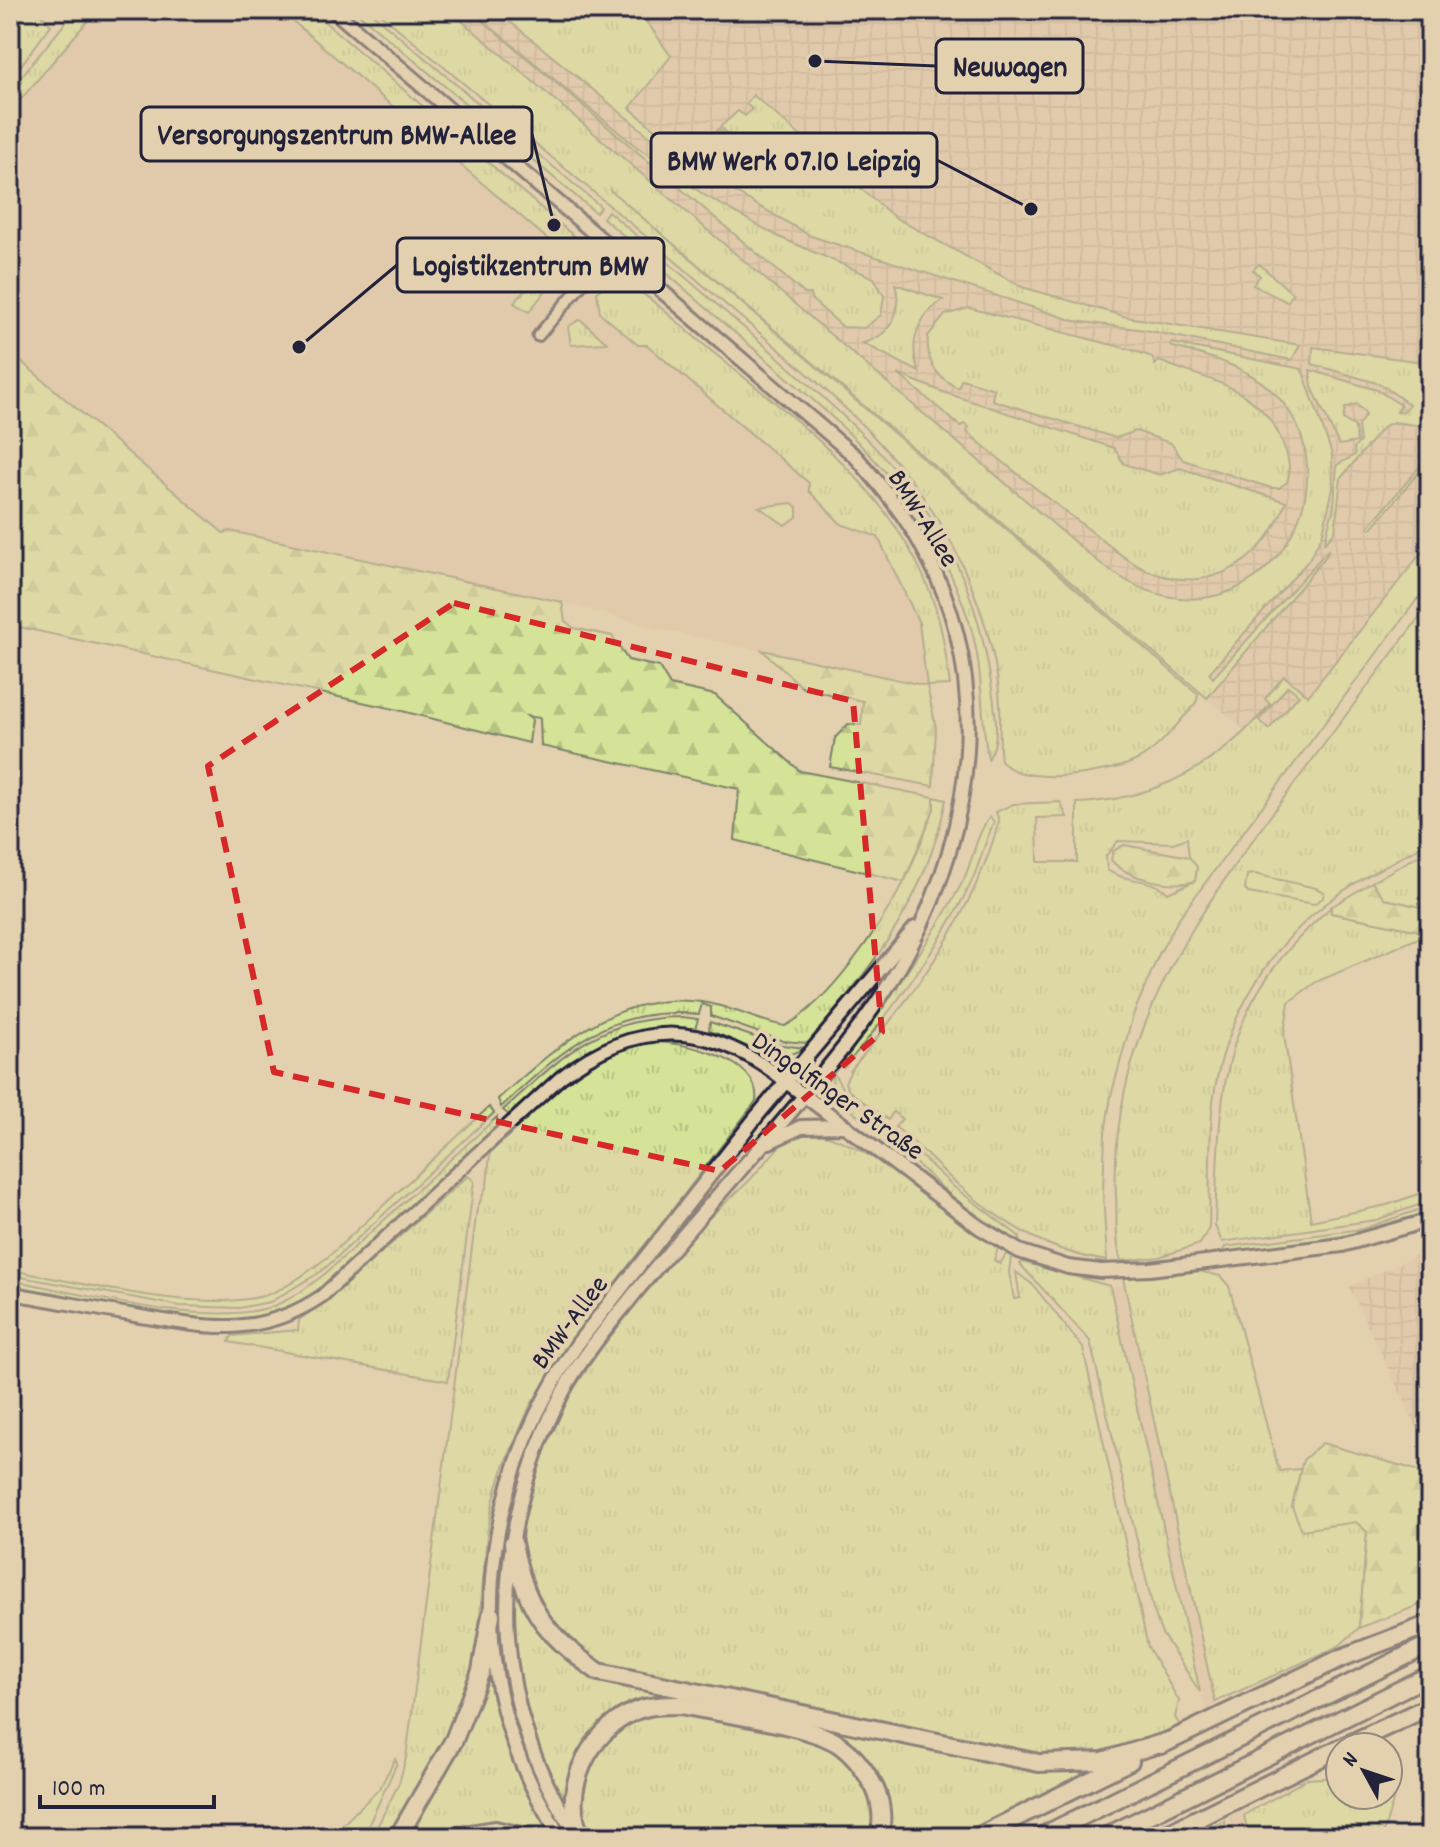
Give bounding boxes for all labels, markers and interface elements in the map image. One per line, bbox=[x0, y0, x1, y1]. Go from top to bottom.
callout: Neuwagen bbox=[936, 39, 1083, 93]
text: Neuwagen bbox=[953, 49, 1067, 92]
callout: Versorgungszentrum BMW-Allee bbox=[141, 107, 532, 161]
text: Versorgungszentrum BMW-Allee bbox=[158, 117, 516, 160]
callout: BMW Werk 07.10 Leipzig bbox=[651, 133, 937, 187]
text: BMW Werk 07.10 Leipzig bbox=[667, 143, 921, 186]
callout: Logistikzentrum BMW bbox=[397, 238, 664, 292]
text: Logistikzentrum BMW bbox=[412, 248, 649, 291]
street label: BMW-Allee bbox=[875, 463, 966, 576]
street label: Dingolfinger Straße bbox=[742, 1023, 931, 1173]
street label: BMW-Allee bbox=[523, 1269, 621, 1379]
north arrow bbox=[1324, 1731, 1404, 1811]
text: N bbox=[1336, 1746, 1367, 1775]
scale bar bbox=[40, 1759, 214, 1809]
text: 100 m bbox=[52, 1773, 105, 1807]

